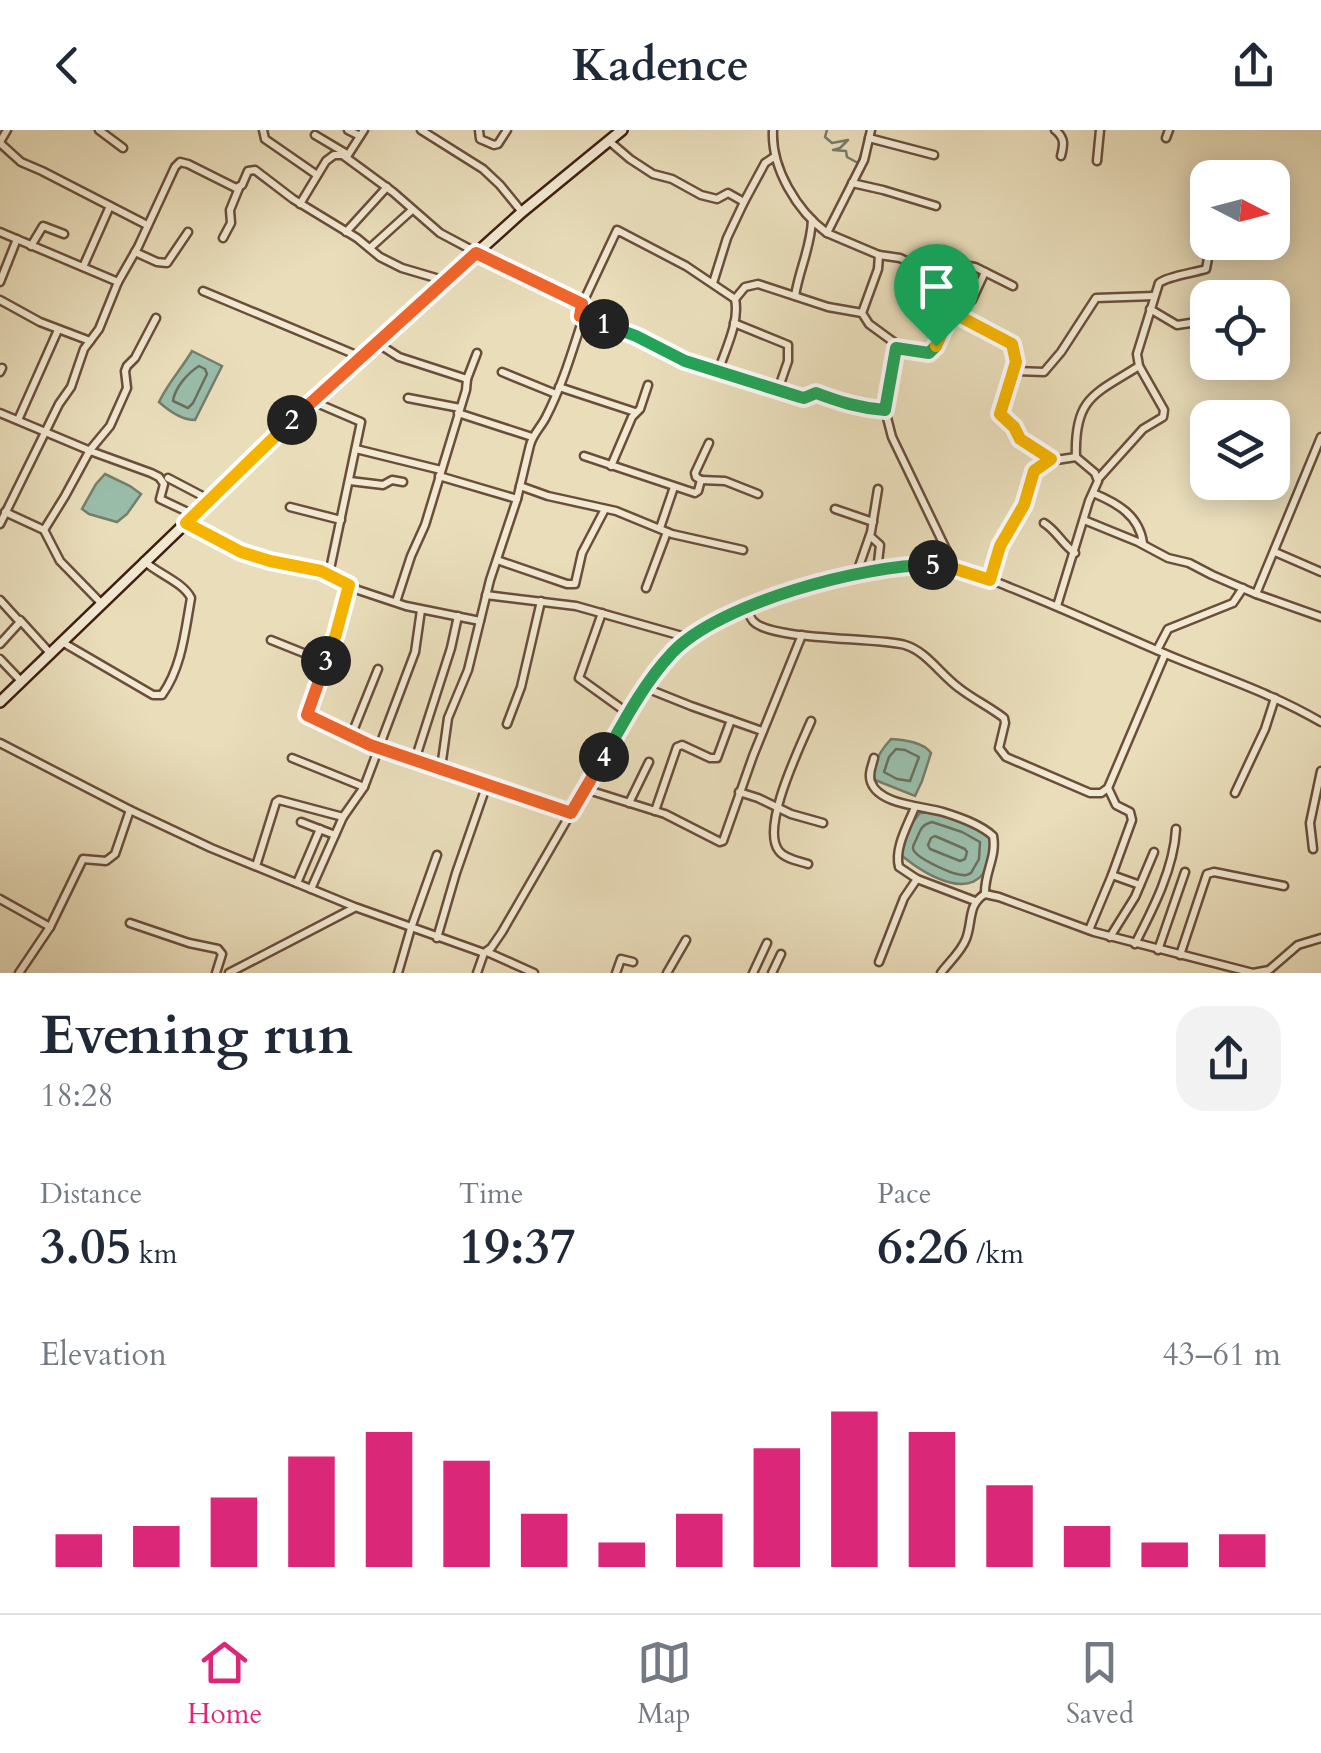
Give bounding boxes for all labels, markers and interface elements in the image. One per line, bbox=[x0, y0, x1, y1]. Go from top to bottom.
text: Kadence bbox=[572, 35, 749, 96]
icon: back bbox=[40, 38, 95, 93]
icon: share bbox=[1226, 38, 1281, 93]
north arrow bbox=[1190, 160, 1290, 260]
map controls bbox=[1190, 160, 1290, 500]
pin bbox=[894, 244, 979, 347]
icon: arrive bbox=[909, 259, 964, 314]
button: locate bbox=[1190, 280, 1290, 380]
pin: 1 bbox=[579, 299, 629, 349]
text: 1 bbox=[597, 305, 611, 343]
pin: 2 bbox=[267, 395, 317, 445]
button: layers bbox=[1190, 400, 1290, 500]
text: 2 bbox=[285, 401, 299, 439]
pin: 5 bbox=[908, 540, 958, 590]
text: 5 bbox=[926, 546, 940, 584]
pin: 3 bbox=[301, 636, 351, 686]
text: 3 bbox=[319, 642, 333, 680]
pin: 4 bbox=[579, 732, 629, 782]
text: 4 bbox=[597, 738, 611, 776]
text: Evening run bbox=[40, 999, 353, 1073]
button: share bbox=[1176, 1006, 1281, 1111]
text: 18:28 bbox=[40, 1074, 114, 1118]
text: Distance bbox=[40, 1175, 142, 1213]
text: Time bbox=[459, 1175, 523, 1213]
text: Pace bbox=[877, 1175, 931, 1213]
text: 3.05 bbox=[40, 1213, 131, 1281]
text: 19:37 bbox=[459, 1213, 576, 1281]
text: 6:26 bbox=[877, 1213, 969, 1281]
text: km bbox=[131, 1235, 178, 1273]
text: /km bbox=[969, 1235, 1024, 1273]
text: Elevation bbox=[40, 1333, 167, 1377]
text: 43–61 m bbox=[1162, 1333, 1281, 1377]
tab: Home bbox=[187, 1635, 262, 1733]
tab: Map bbox=[637, 1635, 692, 1733]
tab: Saved bbox=[1066, 1635, 1134, 1733]

